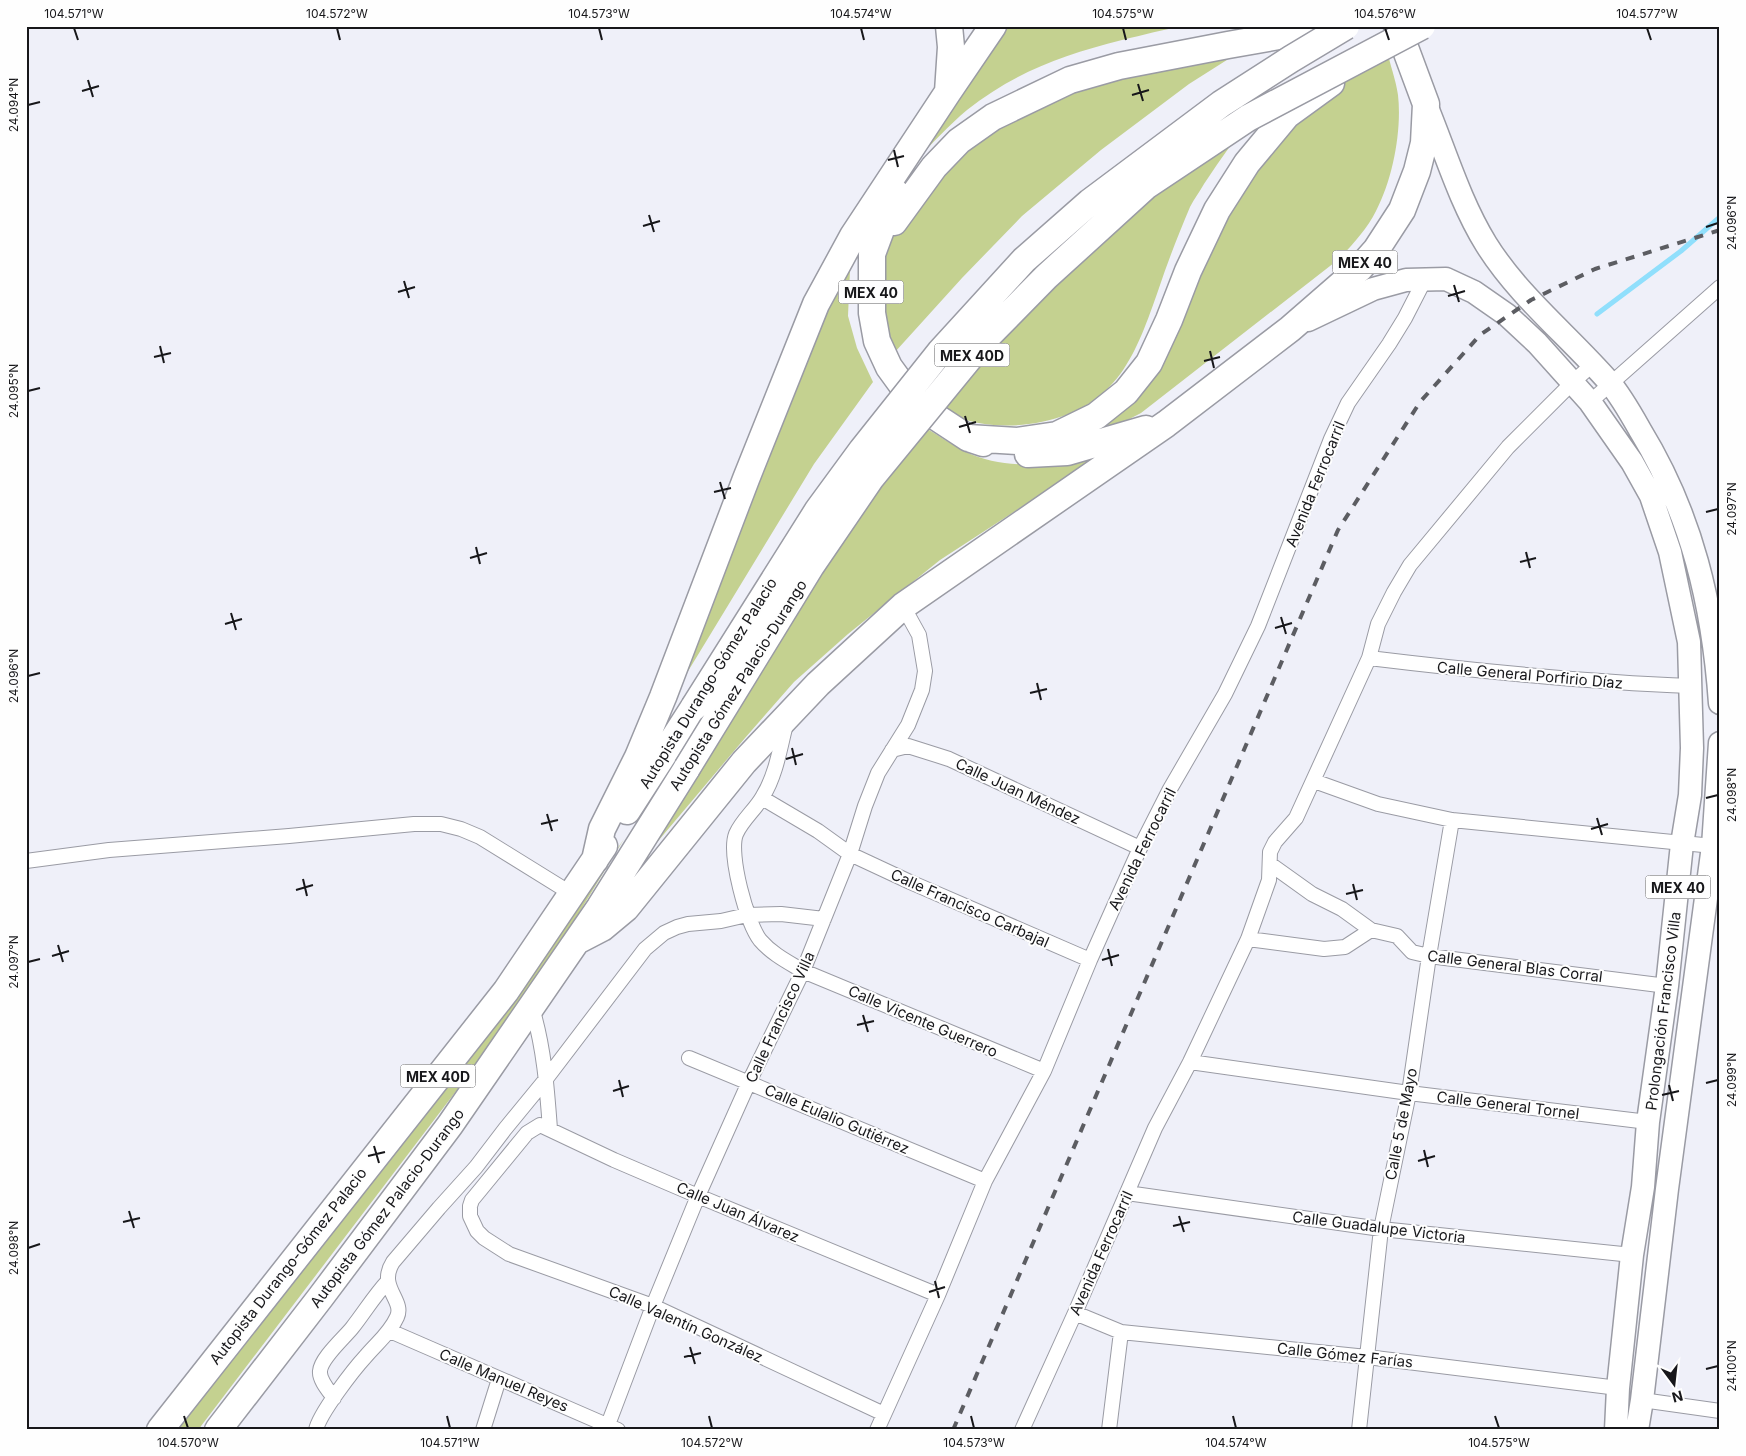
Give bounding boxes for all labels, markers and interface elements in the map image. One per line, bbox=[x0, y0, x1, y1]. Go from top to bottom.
text: 104.571°W bbox=[44, 6, 104, 21]
text: 104.572°W bbox=[306, 6, 368, 21]
text: 104.573°W bbox=[568, 6, 630, 21]
text: 104.574°W bbox=[830, 6, 892, 21]
text: 104.575°W bbox=[1092, 6, 1154, 21]
text: 104.576°W bbox=[1354, 6, 1416, 21]
text: 104.577°W bbox=[1616, 6, 1678, 21]
text: 24.094°N bbox=[6, 78, 21, 132]
text: 24.096°N bbox=[1724, 196, 1739, 250]
road number: MEX 40 bbox=[1332, 250, 1398, 274]
road number: MEX 40 bbox=[838, 280, 904, 304]
road number: MEX 40D bbox=[934, 344, 1010, 366]
text: 24.095°N bbox=[6, 364, 21, 418]
street label: Avenida Ferrocarril bbox=[1281, 418, 1349, 550]
text: 24.097°N bbox=[1724, 482, 1739, 536]
street label: Autopista Durango-Gómez Palacio bbox=[635, 574, 781, 792]
street label: Autopista Gómez Palacio-Durango bbox=[665, 576, 811, 794]
text: 24.096°N bbox=[6, 649, 21, 703]
street label: Calle General Porfirio Díaz bbox=[1436, 657, 1624, 693]
street label: Calle Juan Méndez bbox=[952, 754, 1084, 828]
text: 24.098°N bbox=[1724, 768, 1739, 822]
street label: Avenida Ferrocarril bbox=[1104, 785, 1180, 913]
street label: Calle Francisco Carbajal bbox=[888, 864, 1052, 952]
road number: MEX 40 bbox=[1646, 876, 1710, 899]
street label: Prolongación Francisco Villa bbox=[1641, 910, 1685, 1112]
text: 24.097°N bbox=[6, 935, 21, 989]
street label: Calle General Blas Corral bbox=[1426, 946, 1604, 986]
street label: Calle Francisco Villa bbox=[741, 948, 819, 1086]
street label: Calle Vicente Guerrero bbox=[845, 981, 1001, 1061]
text: 24.099°N bbox=[1724, 1053, 1739, 1107]
road number: MEX 40D bbox=[400, 1064, 476, 1088]
street label: Calle 5 de Mayo bbox=[1381, 1066, 1421, 1182]
street label: Calle Eulalio Gutiérrez bbox=[762, 1080, 912, 1158]
street label: Calle General Tornel bbox=[1436, 1087, 1580, 1123]
street label: Autopista Gómez Palacio-Durango bbox=[306, 1105, 468, 1311]
street label: Autopista Durango-Gómez Palacio bbox=[205, 1164, 371, 1368]
street label: Calle Juan Álvarez bbox=[674, 1178, 802, 1246]
street label: Avenida Ferrocarril bbox=[1065, 1188, 1137, 1318]
street label: Calle Guadalupe Victoria bbox=[1291, 1207, 1467, 1247]
text: 24.098°N bbox=[6, 1221, 21, 1275]
street label: Calle Valentín González bbox=[606, 1281, 766, 1367]
street label: Calle Gómez Farías bbox=[1276, 1338, 1414, 1372]
text: 24.100°N bbox=[1724, 1340, 1739, 1392]
street label: Calle Manuel Reyes bbox=[436, 1344, 572, 1416]
north arrow bbox=[1648, 1358, 1698, 1408]
text: N bbox=[1670, 1387, 1685, 1407]
text: 104.570°W bbox=[157, 1435, 219, 1450]
text: 104.571°W bbox=[420, 1435, 480, 1450]
text: 104.572°W bbox=[681, 1435, 743, 1450]
text: 104.573°W bbox=[943, 1435, 1005, 1450]
text: 104.574°W bbox=[1205, 1435, 1267, 1450]
text: 104.575°W bbox=[1468, 1435, 1530, 1450]

